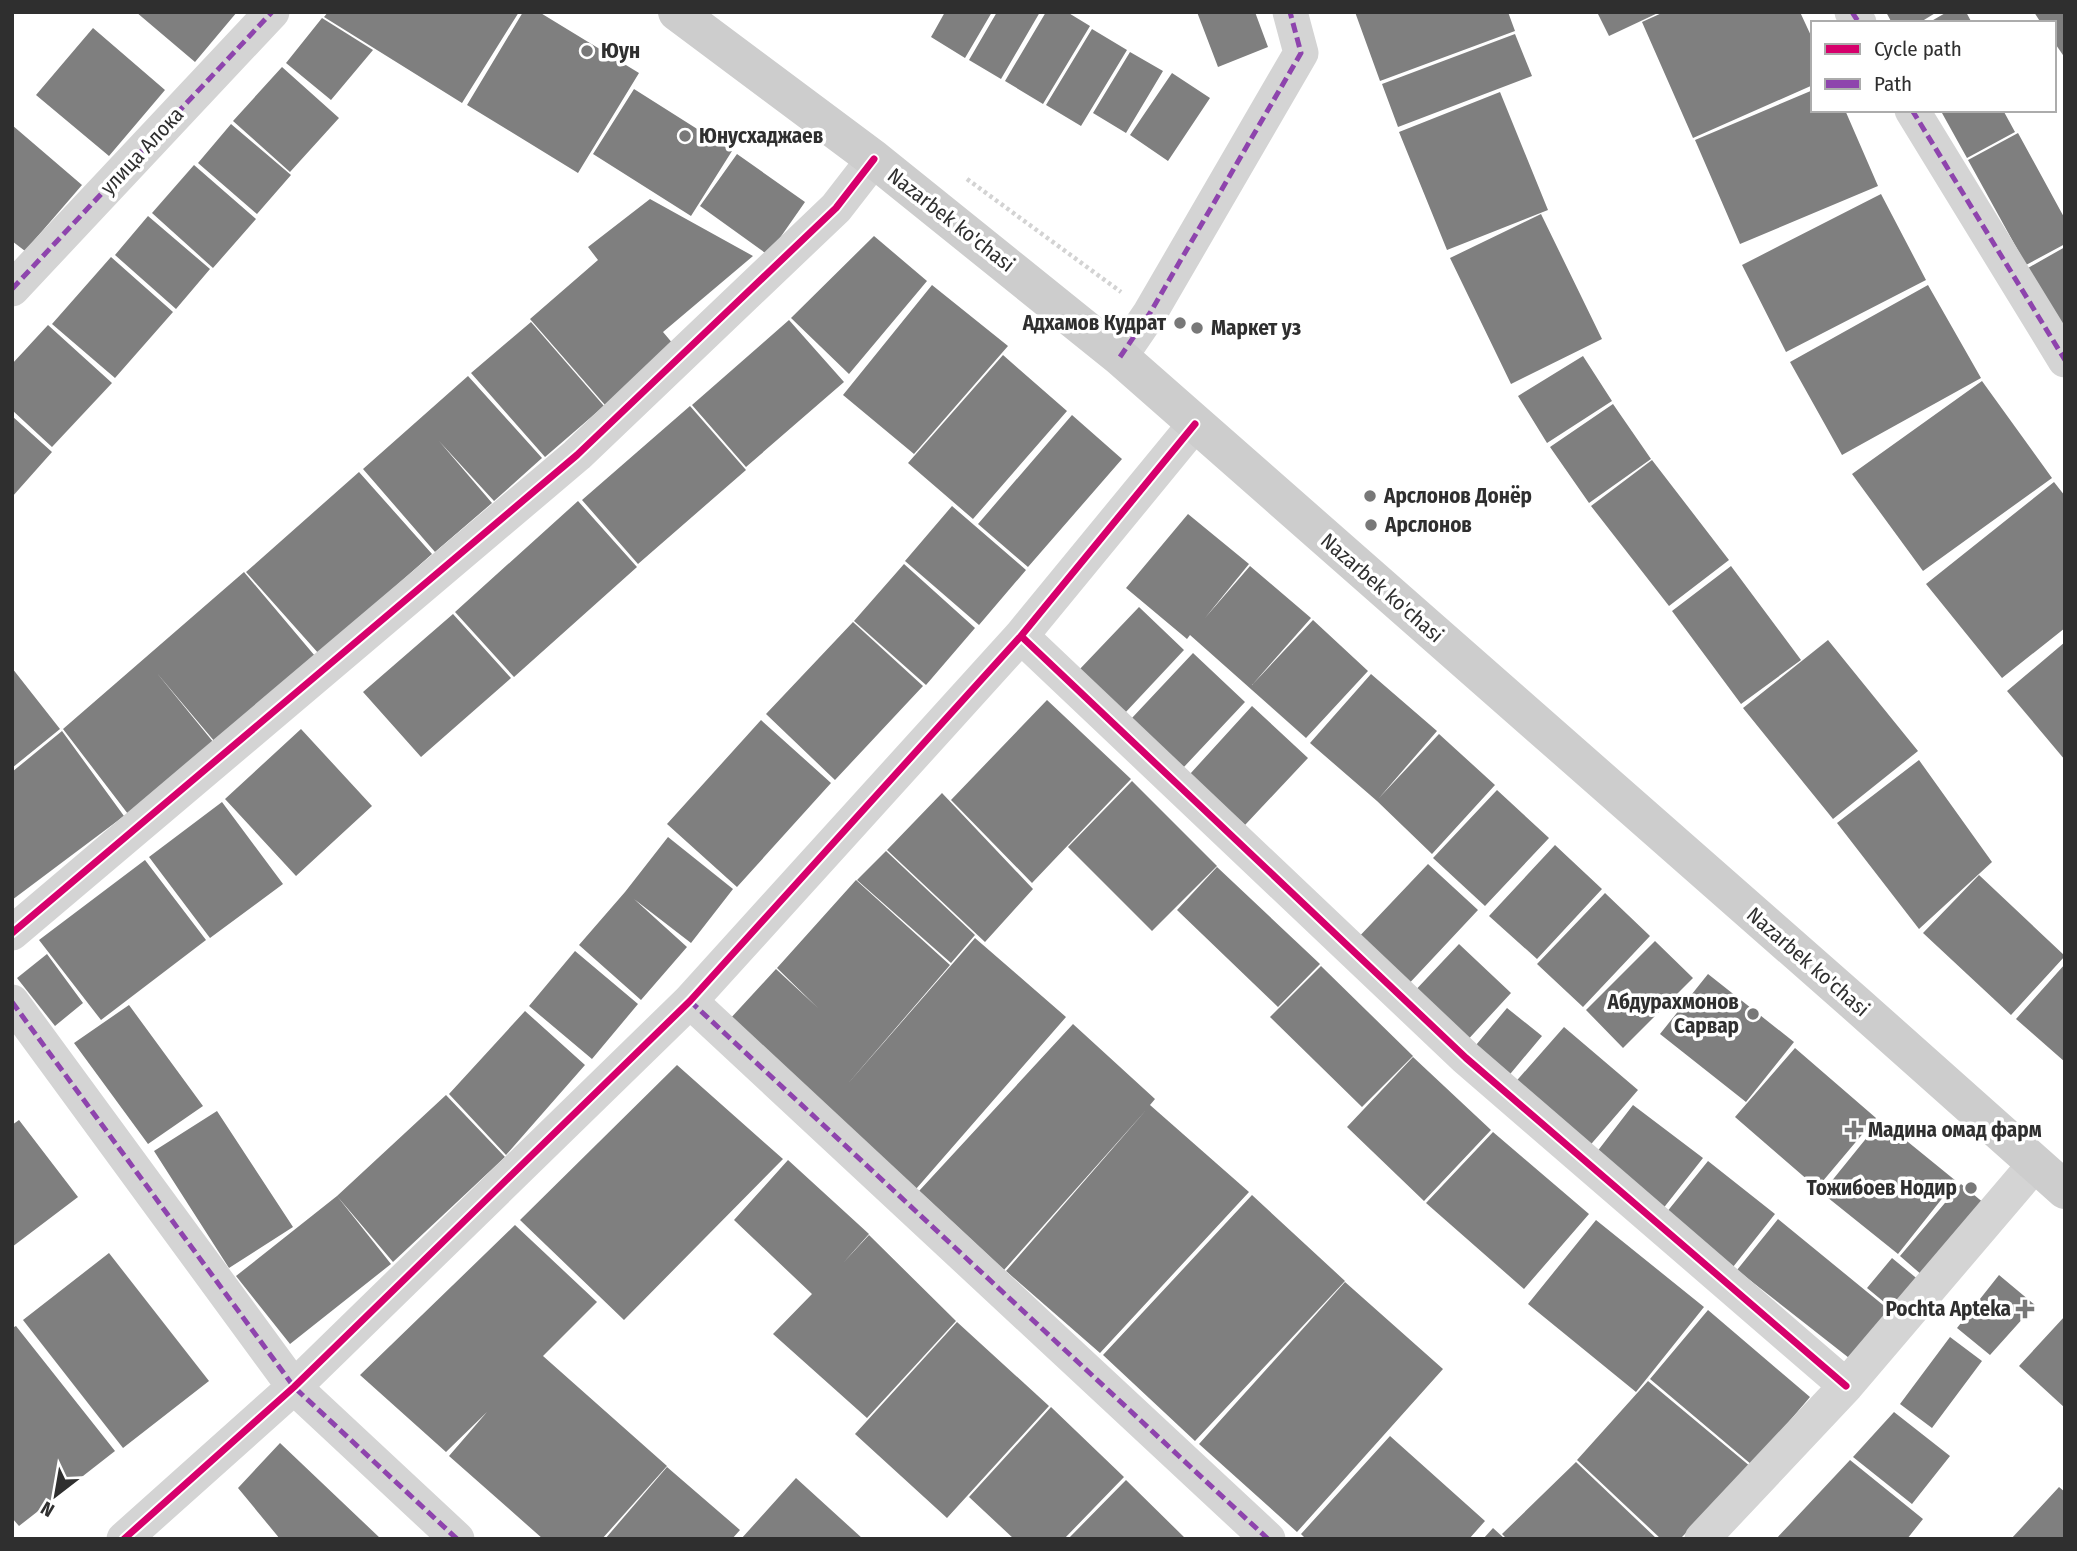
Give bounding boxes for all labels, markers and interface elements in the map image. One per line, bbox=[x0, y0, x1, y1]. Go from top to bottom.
legend bbox=[1811, 21, 2056, 112]
text: Cycle path bbox=[1874, 36, 1962, 62]
place label: Юун bbox=[601, 38, 640, 64]
marker: Юун bbox=[579, 43, 595, 59]
text: Path bbox=[1874, 71, 1912, 97]
street label: улица Алока bbox=[95, 102, 189, 200]
place label: Юнусхаджаев bbox=[699, 123, 824, 149]
marker: Юнусхаджаев bbox=[677, 128, 693, 144]
street label: Nazarbek ko'chasi bbox=[882, 162, 1020, 278]
place label: Адхамов Кудрат bbox=[1022, 310, 1167, 336]
marker: Адхамов Кудрат bbox=[1172, 315, 1188, 331]
place label: Маркет уз bbox=[1211, 315, 1301, 341]
marker: Маркет уз bbox=[1189, 320, 1205, 336]
place label: Арслонов Донёр bbox=[1383, 483, 1532, 509]
marker: Арслонов Донёр bbox=[1362, 488, 1378, 504]
place label: Арслонов bbox=[1384, 512, 1472, 538]
marker: Арслонов bbox=[1363, 517, 1379, 533]
street label: Nazarbek ko'chasi bbox=[1315, 528, 1449, 648]
street label: Nazarbek ko'chasi bbox=[1741, 902, 1875, 1022]
place label: Абдурахмонов Сарвар bbox=[1607, 989, 1739, 1039]
marker: Абдурахмонов Сарвар bbox=[1745, 1006, 1761, 1022]
place label: Мадина омад фарм bbox=[1868, 1117, 2042, 1143]
marker: Мадина омад фарм bbox=[1846, 1122, 1862, 1138]
place label: Тожибоев Нодир bbox=[1807, 1175, 1957, 1201]
marker: Тожибоев Нодир bbox=[1963, 1180, 1979, 1196]
place label: Pochta Apteka bbox=[1886, 1296, 2011, 1322]
marker: Pochta Apteka bbox=[2017, 1301, 2033, 1317]
north arrow bbox=[21, 1460, 91, 1530]
text: N bbox=[37, 1496, 58, 1522]

